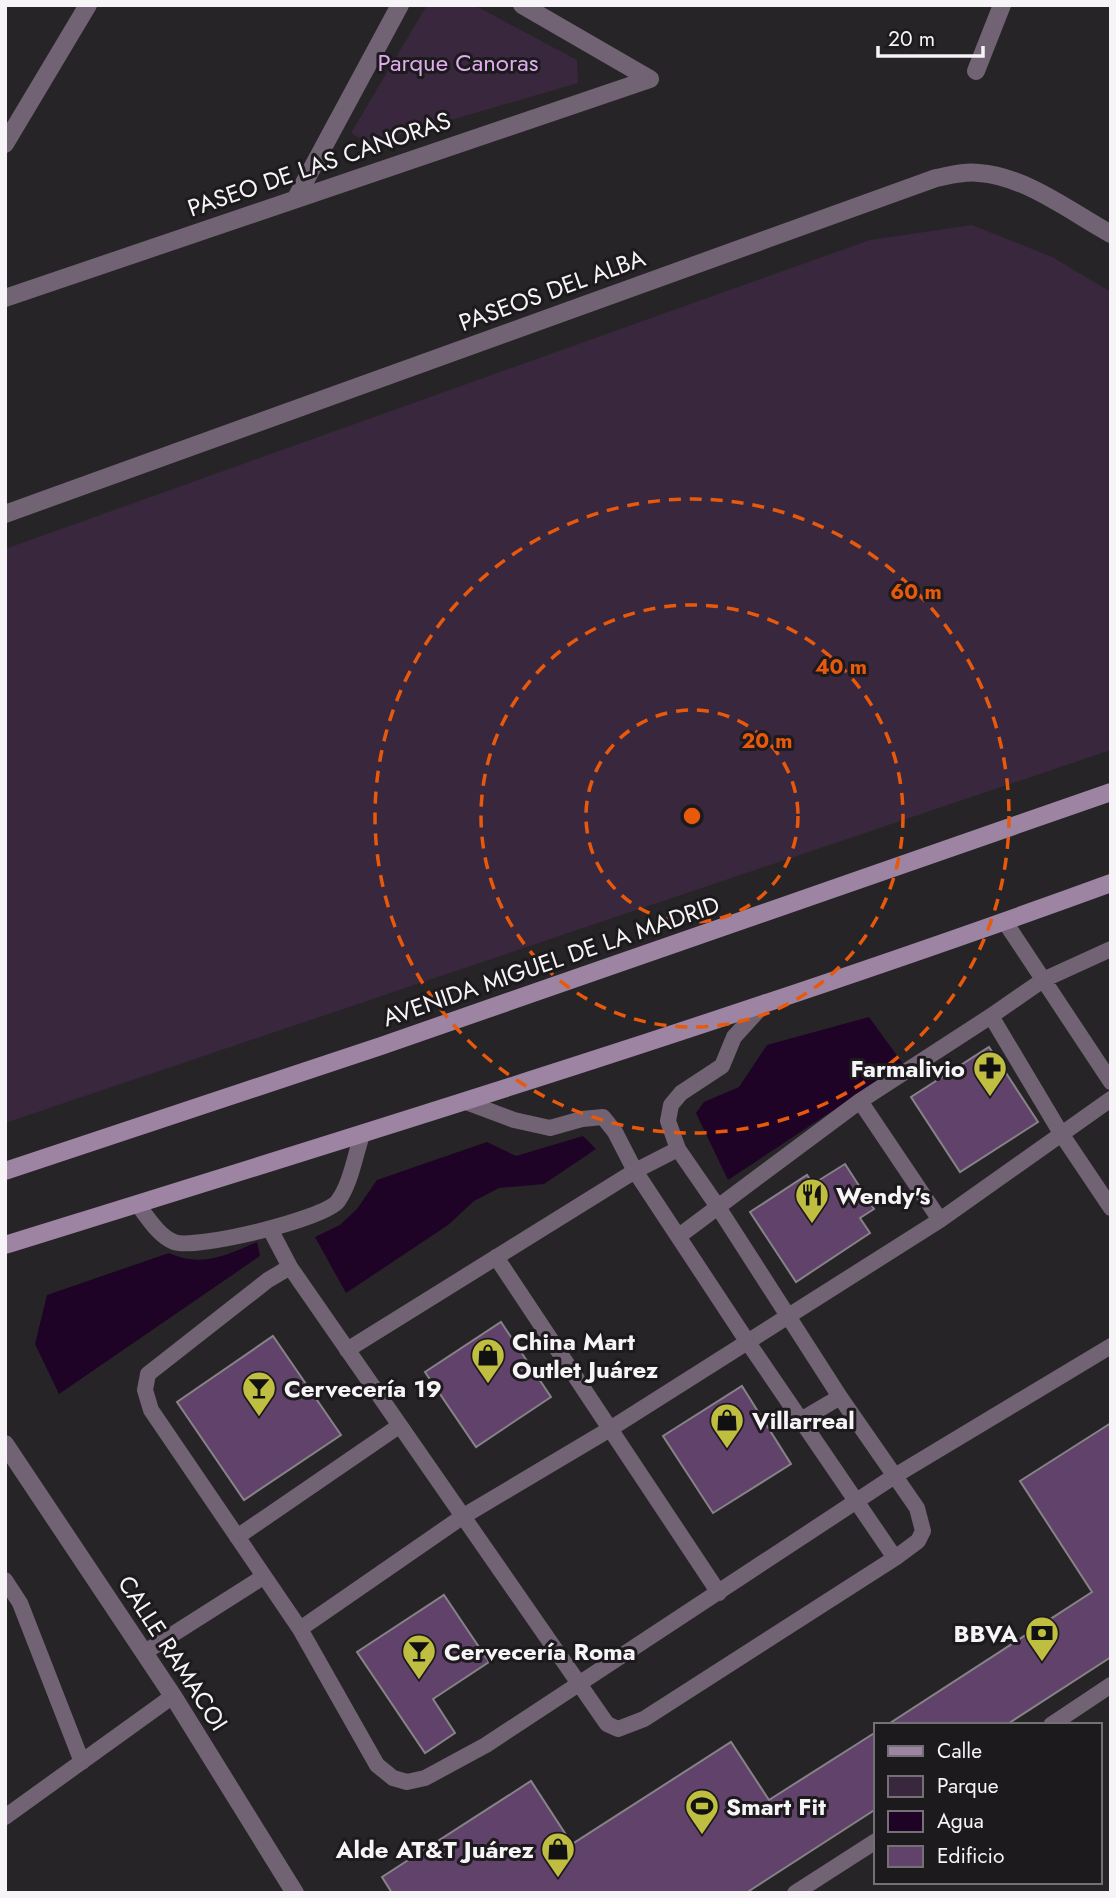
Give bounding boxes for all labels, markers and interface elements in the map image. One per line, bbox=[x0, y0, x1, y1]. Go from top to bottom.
scale bar bbox=[878, 14, 983, 58]
text: 20 m bbox=[888, 24, 935, 54]
park label: Parque Canoras bbox=[378, 45, 538, 80]
street label: PASEO DE LAS CANORAS bbox=[183, 102, 455, 226]
street label: PASEOS DEL ALBA bbox=[454, 240, 650, 340]
text: 60 m bbox=[890, 577, 942, 607]
text: 40 m bbox=[815, 652, 867, 682]
text: 20 m bbox=[741, 726, 793, 756]
centre of rings bbox=[680, 804, 704, 828]
street label: AVENIDA MIGUEL DE LA MADRID bbox=[378, 887, 724, 1035]
pharmacy icon: Farmalivio bbox=[971, 1049, 1009, 1098]
place label: Farmalivio bbox=[850, 1051, 965, 1086]
restaurant icon: Wendy's bbox=[793, 1176, 831, 1225]
place label: Wendy's bbox=[836, 1178, 930, 1213]
place label: China Mart Outlet Juárez bbox=[512, 1324, 659, 1387]
shop icon: China Mart Outlet Juárez bbox=[469, 1336, 507, 1385]
bar icon: Cervecería 19 bbox=[240, 1369, 278, 1418]
place label: Cervecería 19 bbox=[284, 1371, 442, 1406]
shop icon: Villarreal bbox=[708, 1401, 746, 1450]
place label: Villarreal bbox=[751, 1403, 855, 1438]
street label: CALLE RAMACOI bbox=[110, 1568, 236, 1738]
bank icon: BBVA bbox=[1023, 1614, 1061, 1663]
place label: BBVA bbox=[954, 1616, 1018, 1651]
bar icon: Cervecería Roma bbox=[400, 1632, 438, 1681]
place label: Cervecería Roma bbox=[444, 1634, 636, 1669]
legend bbox=[874, 1723, 1102, 1884]
text: Calle bbox=[937, 1736, 982, 1766]
text: Parque bbox=[937, 1771, 999, 1801]
sports icon: Smart Fit bbox=[683, 1787, 721, 1836]
place label: Smart Fit bbox=[726, 1789, 826, 1824]
text: Agua bbox=[937, 1806, 984, 1836]
shop icon: Alde AT&T Juárez bbox=[539, 1830, 577, 1879]
place label: Alde AT&T Juárez bbox=[335, 1832, 534, 1867]
text: Edificio bbox=[937, 1841, 1004, 1871]

